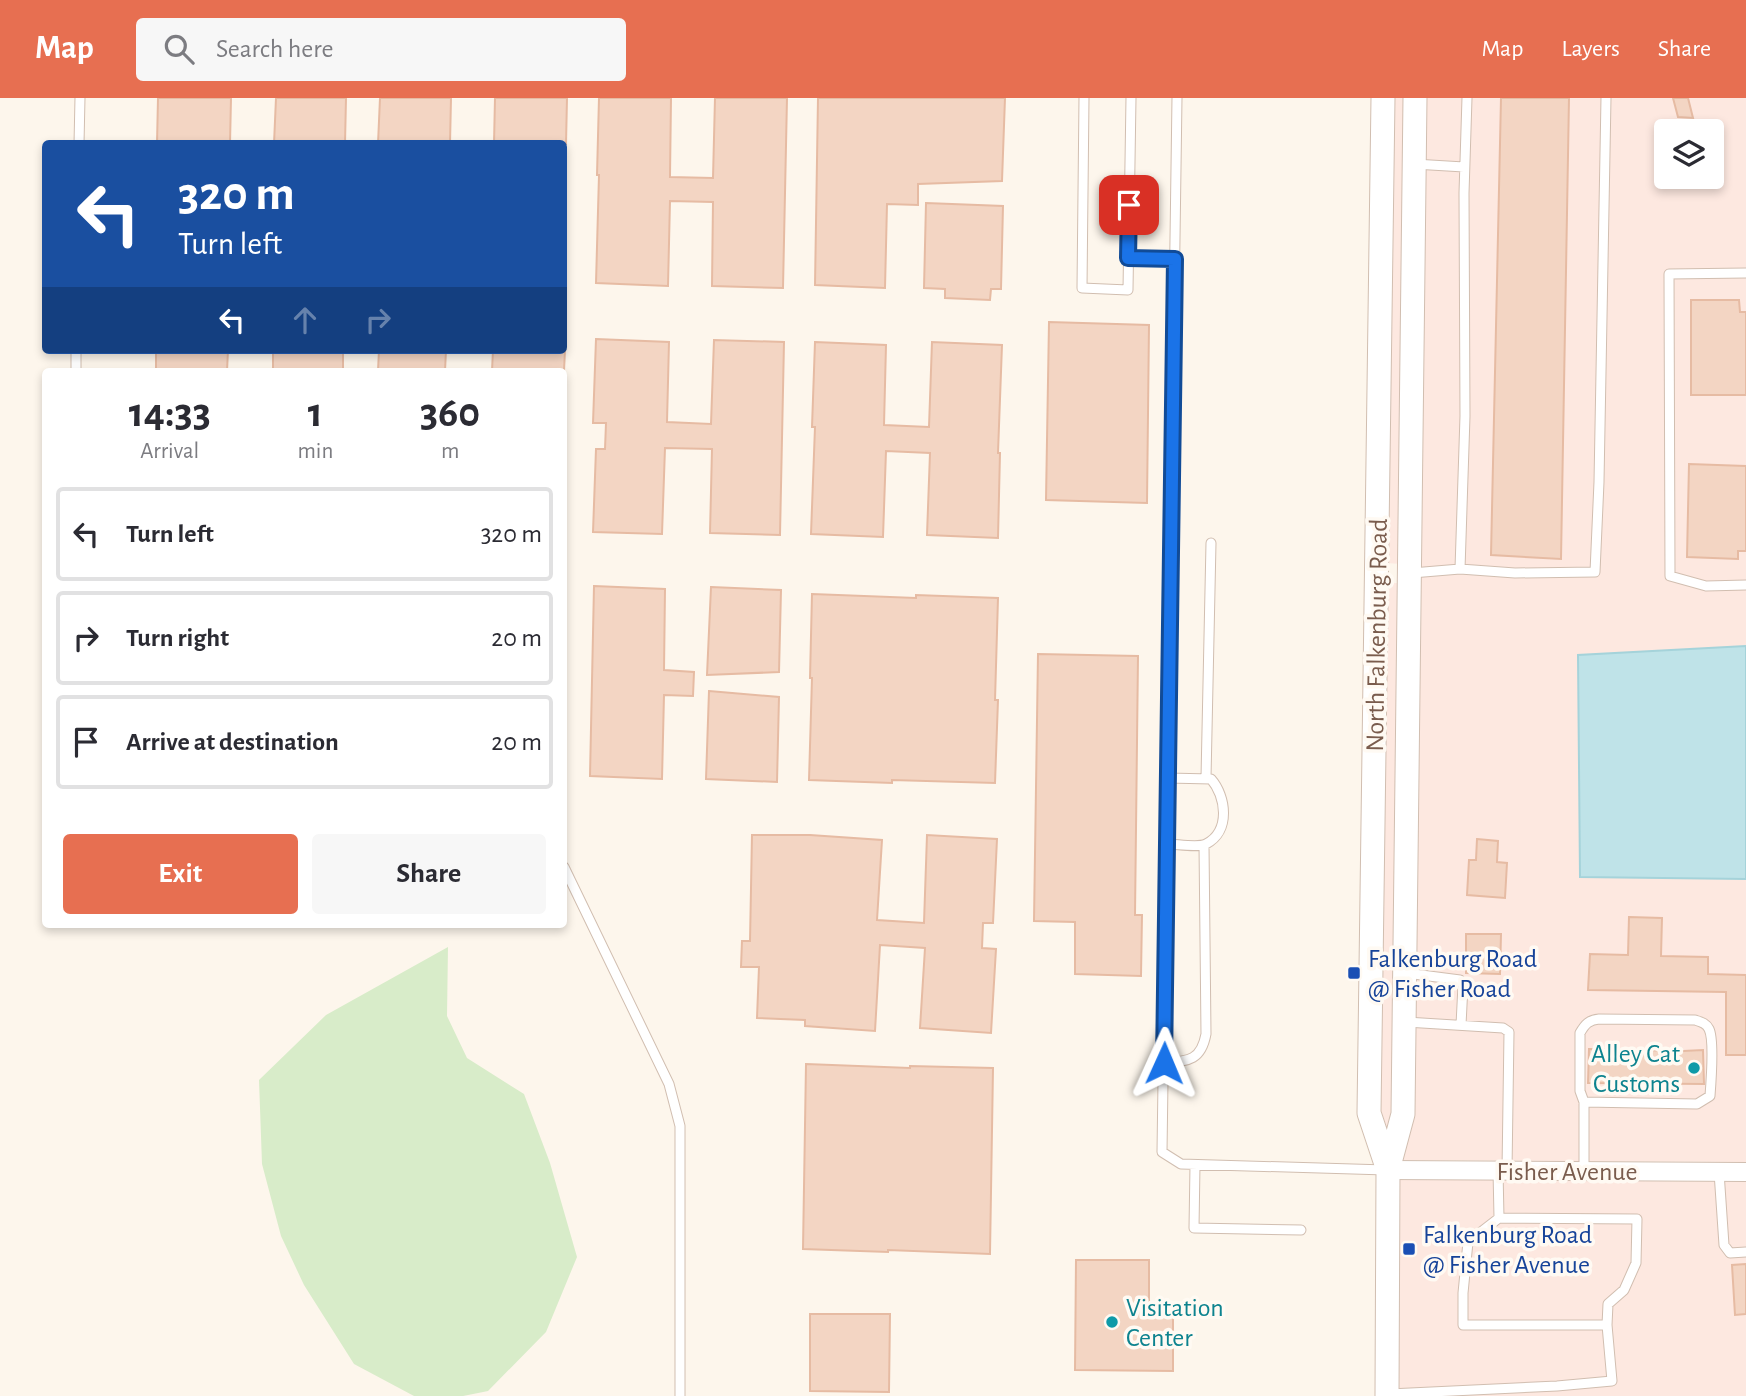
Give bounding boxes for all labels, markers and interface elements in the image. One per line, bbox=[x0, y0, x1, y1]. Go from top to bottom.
search box bbox=[136, 18, 626, 81]
icon: search bbox=[160, 30, 198, 68]
text: Map bbox=[35, 32, 94, 65]
text: Search here bbox=[216, 36, 334, 62]
text: Map bbox=[1481, 37, 1523, 61]
text: Layers bbox=[1561, 37, 1620, 61]
text: Share bbox=[1658, 37, 1711, 61]
map controls bbox=[1654, 119, 1724, 189]
button: layers bbox=[1654, 119, 1724, 189]
icon: left bbox=[63, 168, 154, 259]
text: 320 m bbox=[178, 170, 295, 219]
pin bbox=[1099, 175, 1159, 235]
icon: arrive bbox=[1110, 186, 1148, 224]
text: Turn left bbox=[178, 228, 282, 260]
icon: left bbox=[213, 301, 251, 339]
icon: ahead bbox=[286, 301, 324, 339]
icon: right bbox=[359, 301, 397, 339]
text: 14:33 bbox=[129, 392, 211, 434]
text: 1 bbox=[308, 392, 323, 434]
text: 360 bbox=[420, 392, 480, 434]
text: Arrival bbox=[140, 440, 199, 463]
text: min bbox=[297, 440, 333, 463]
text: m bbox=[441, 440, 459, 463]
icon: left bbox=[67, 515, 105, 553]
street label: North Falkenburg Road bbox=[1362, 518, 1392, 752]
text: Turn left bbox=[126, 521, 214, 547]
text: 320 m bbox=[481, 521, 542, 547]
icon: right bbox=[67, 619, 105, 657]
text: Turn right bbox=[126, 625, 229, 651]
text: 20 m bbox=[491, 625, 542, 651]
icon: arrive bbox=[67, 723, 105, 761]
text: Arrive at destination bbox=[126, 729, 339, 755]
text: 20 m bbox=[491, 729, 542, 755]
button: Exit bbox=[63, 834, 298, 914]
button: Share bbox=[312, 834, 546, 914]
place label: Falkenburg Road @ Fisher Road bbox=[1368, 946, 1537, 1002]
marker: Falkenburg Road @ Fisher Road bbox=[1346, 965, 1362, 981]
position arrow bbox=[1127, 1026, 1201, 1100]
place label: Alley Cat Customs bbox=[1591, 1041, 1680, 1097]
marker: Alley Cat Customs bbox=[1686, 1060, 1702, 1076]
street label: Fisher Avenue bbox=[1496, 1159, 1638, 1185]
place label: Falkenburg Road @ Fisher Avenue bbox=[1423, 1222, 1592, 1278]
marker: Falkenburg Road @ Fisher Avenue bbox=[1401, 1241, 1417, 1257]
place label: Visitation Center bbox=[1126, 1295, 1224, 1351]
marker: Visitation Center bbox=[1104, 1314, 1120, 1330]

